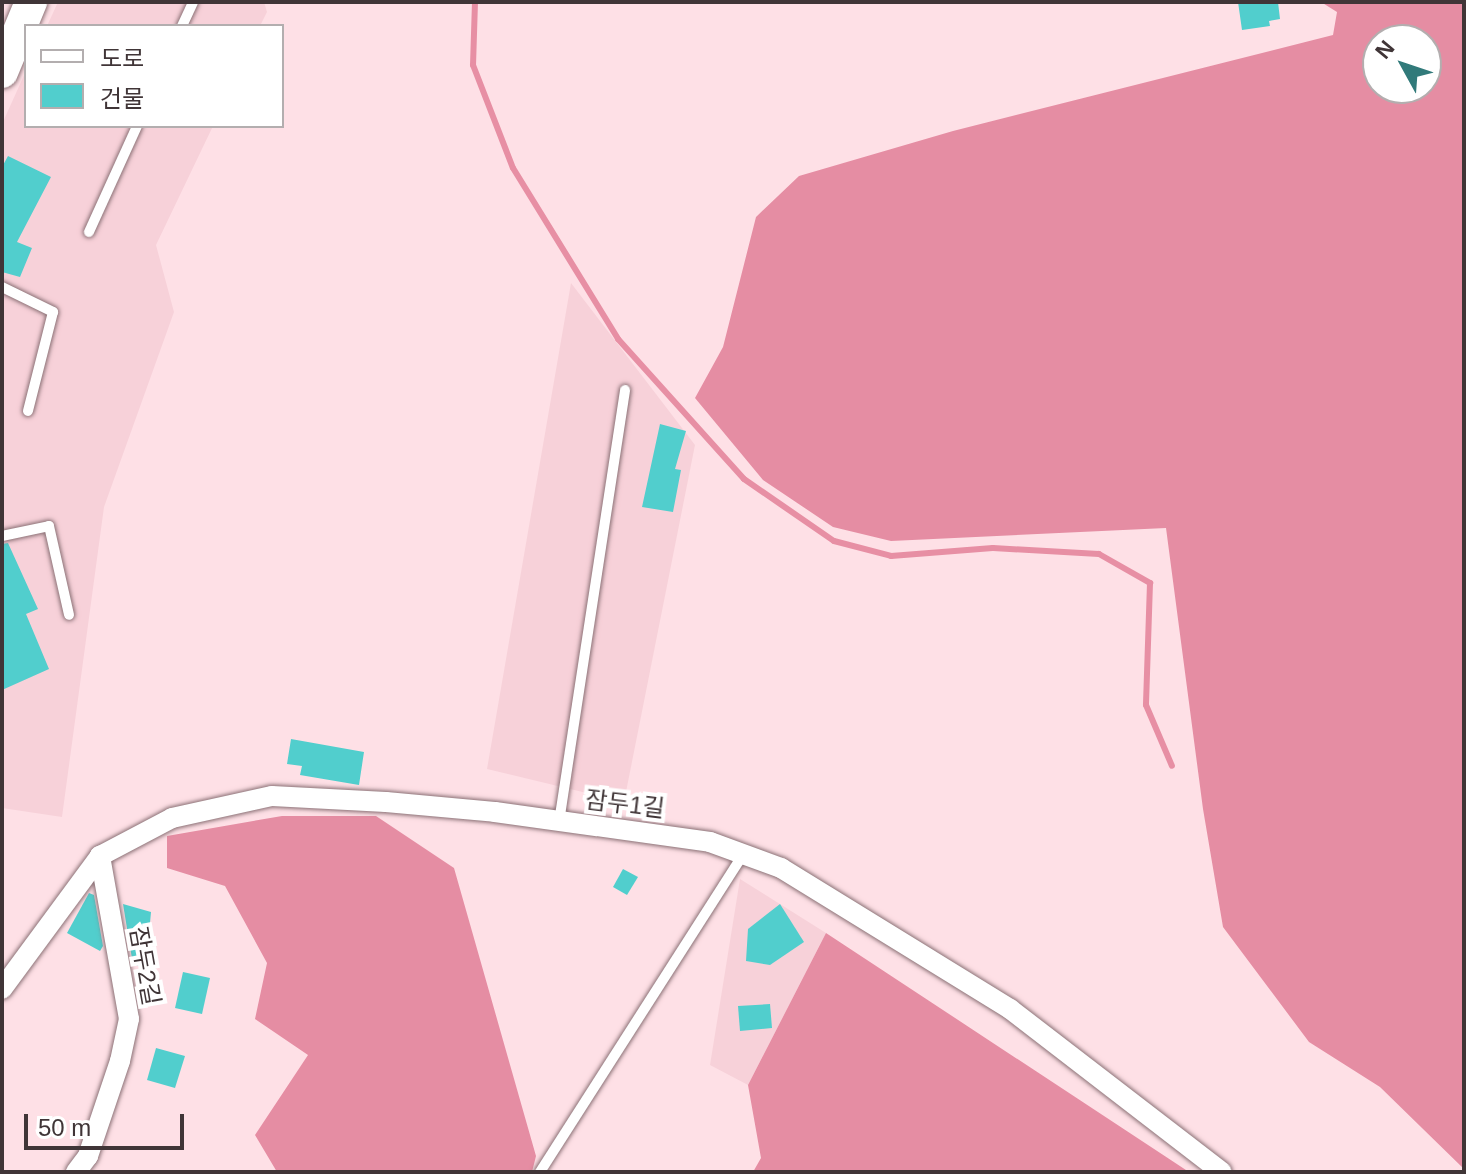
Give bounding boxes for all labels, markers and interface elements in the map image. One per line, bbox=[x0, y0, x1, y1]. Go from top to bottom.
legend bbox=[24, 24, 284, 128]
north arrow bbox=[1362, 24, 1442, 104]
text: N bbox=[1370, 35, 1399, 64]
text: 도로 bbox=[100, 45, 144, 72]
text: 건물 bbox=[100, 85, 144, 112]
street label: 잠두1길 bbox=[584, 785, 666, 823]
street label: 잠두2길 bbox=[124, 924, 166, 1008]
scale bar bbox=[28, 1098, 188, 1148]
text: 50 m bbox=[38, 1114, 91, 1141]

